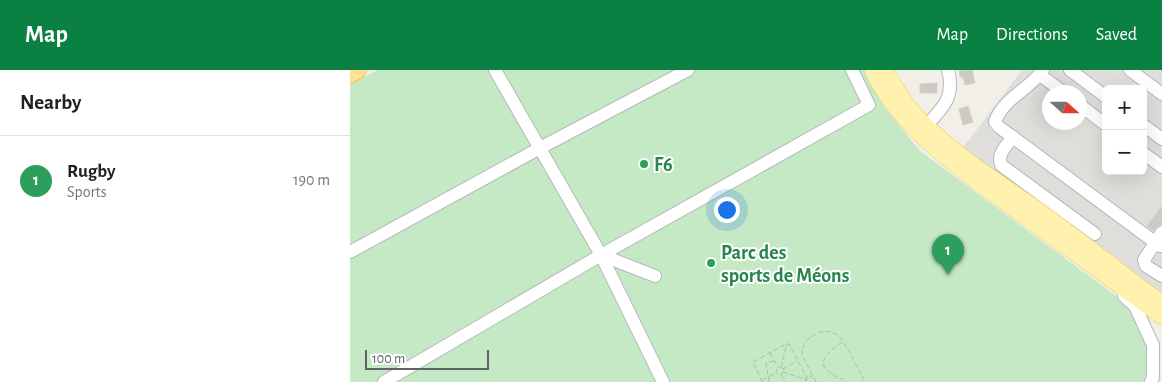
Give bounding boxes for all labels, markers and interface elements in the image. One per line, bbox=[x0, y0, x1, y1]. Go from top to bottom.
text: Map bbox=[25, 23, 68, 47]
text: Map bbox=[937, 26, 968, 44]
text: Directions bbox=[996, 26, 1068, 44]
text: Saved bbox=[1096, 26, 1137, 44]
north arrow bbox=[1042, 85, 1087, 130]
map controls bbox=[1102, 85, 1147, 175]
button: + bbox=[1102, 85, 1147, 130]
text: Nearby bbox=[20, 92, 81, 113]
button: − bbox=[1102, 130, 1147, 175]
place label: F6 bbox=[654, 155, 673, 175]
marker: F6 bbox=[638, 158, 650, 170]
text: Rugby bbox=[67, 162, 116, 181]
text: 1 bbox=[33, 172, 39, 188]
text: 190 m bbox=[293, 172, 330, 188]
text: Sports bbox=[67, 184, 107, 200]
your location bbox=[714, 197, 740, 223]
pin: 1 bbox=[932, 234, 964, 275]
place label: Parc des sports de Méons bbox=[721, 243, 850, 286]
marker: Parc des sports de Méons bbox=[705, 257, 717, 269]
scale bar bbox=[365, 347, 489, 370]
text: 100 m bbox=[372, 352, 405, 366]

